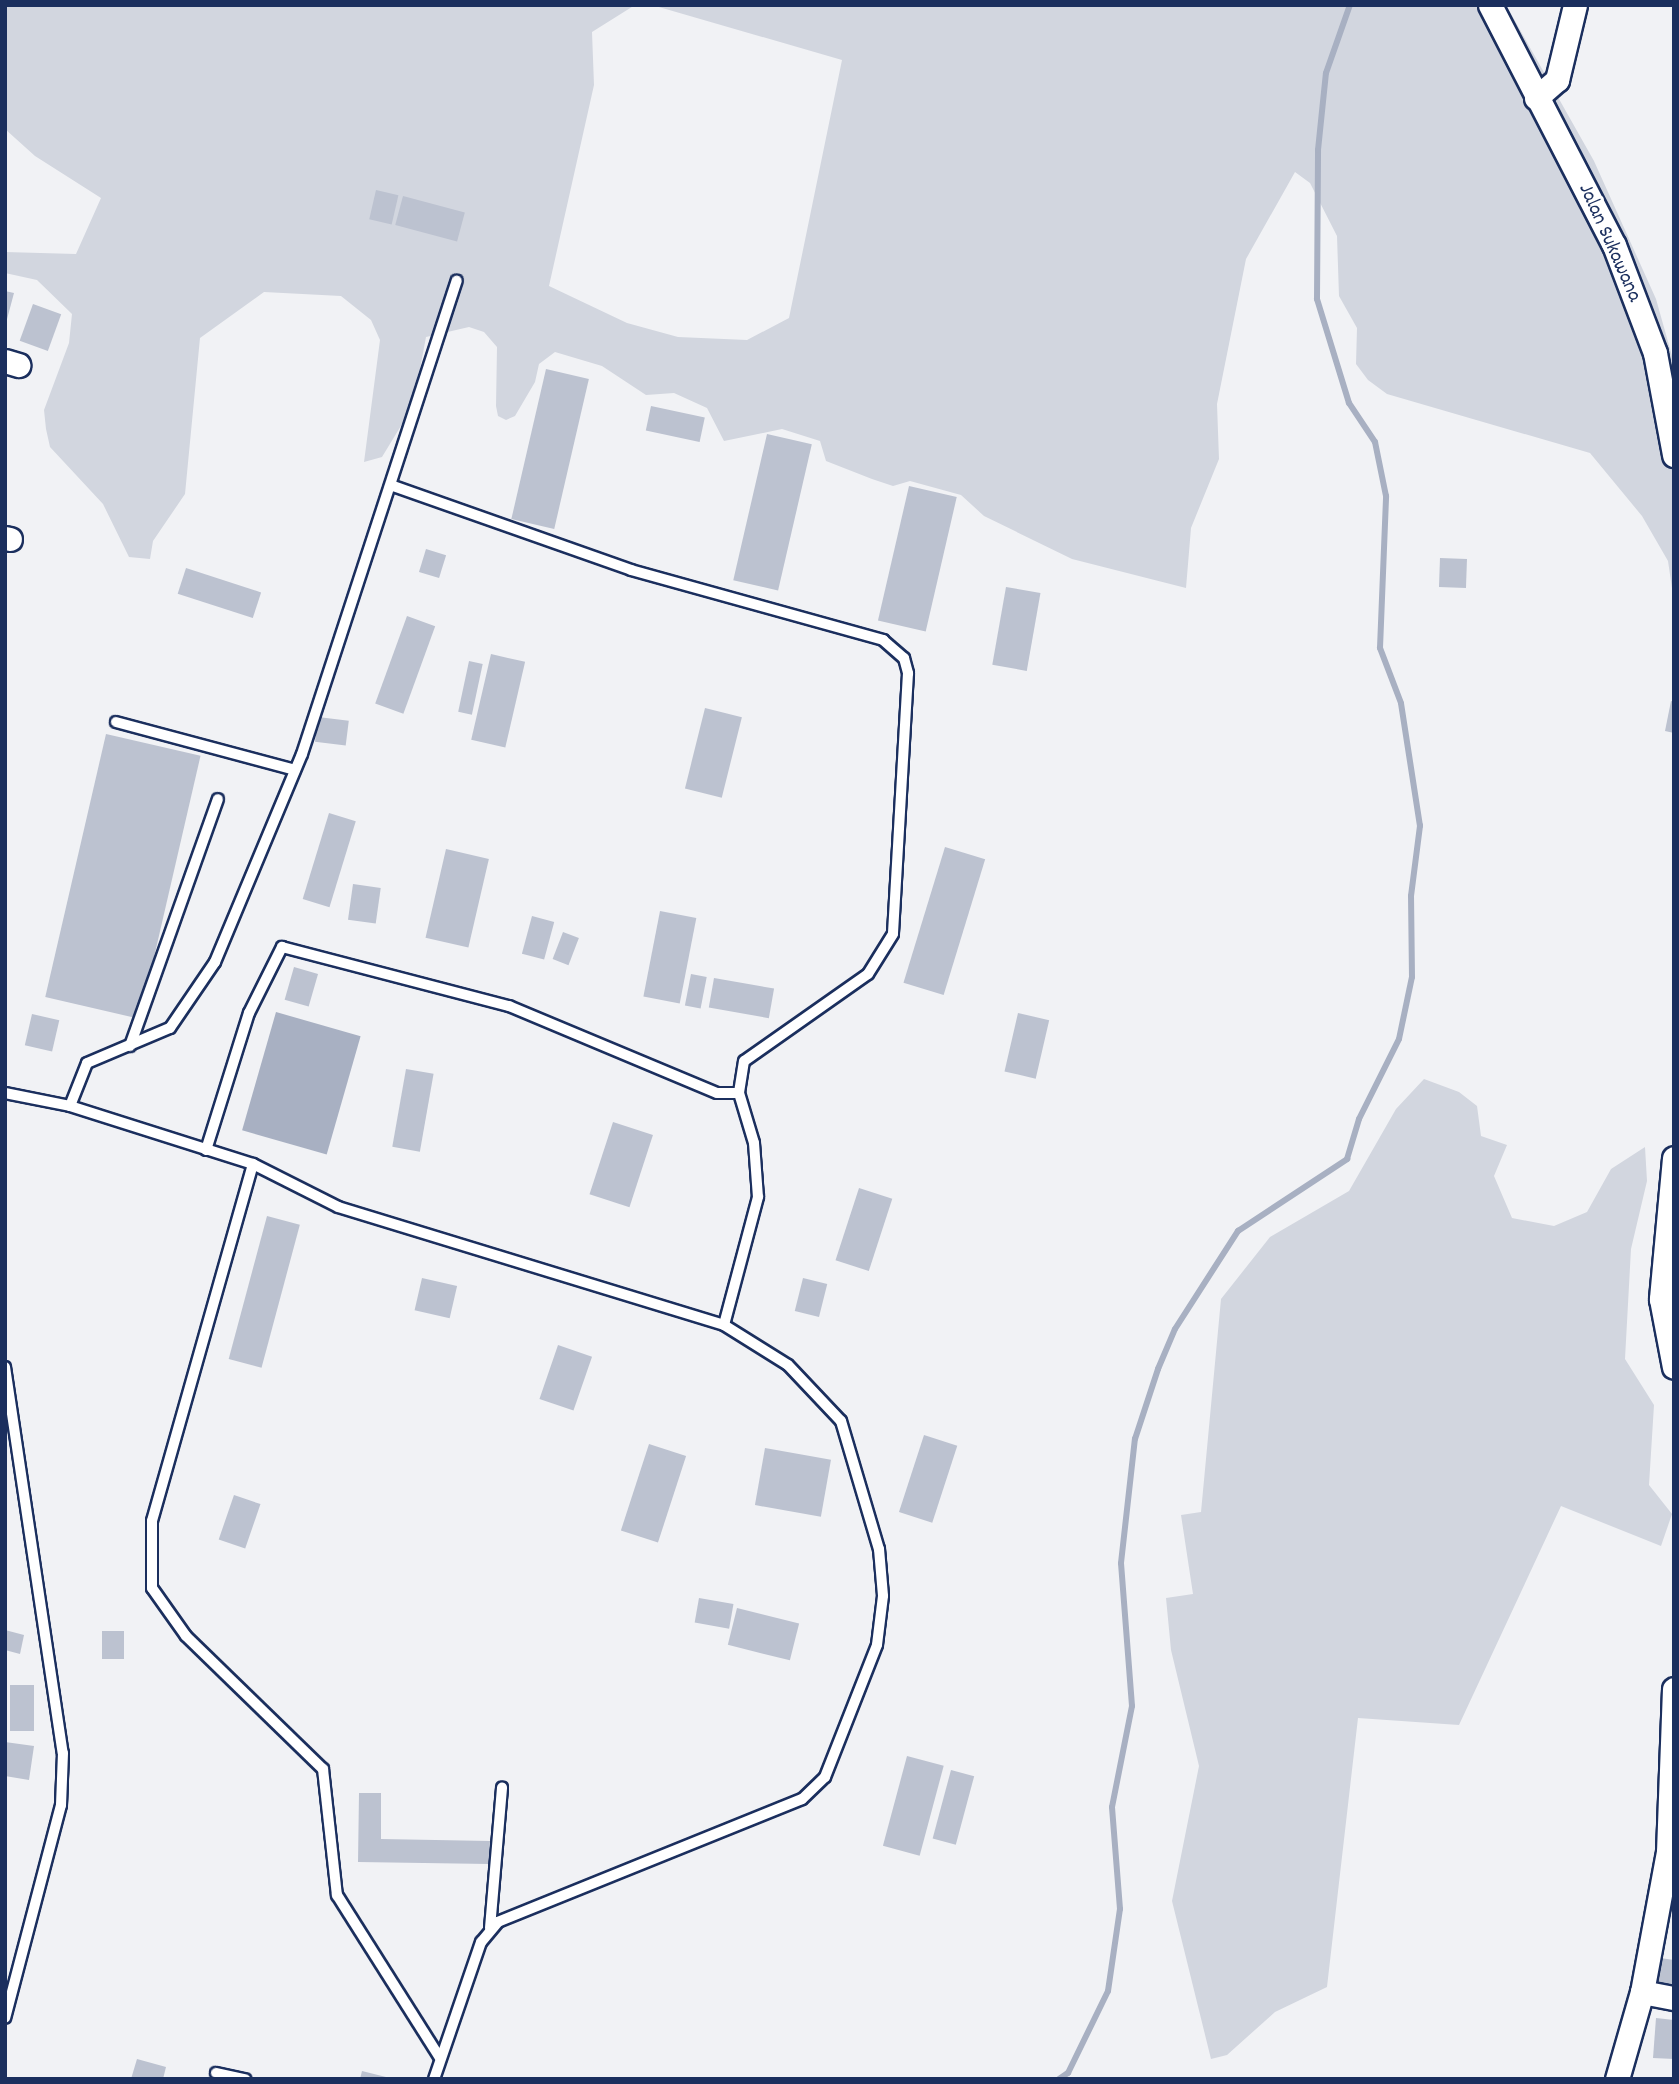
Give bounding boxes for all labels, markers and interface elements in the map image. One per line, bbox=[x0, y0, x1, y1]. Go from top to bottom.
street label: Jalan Sukawana bbox=[1572, 180, 1646, 306]

